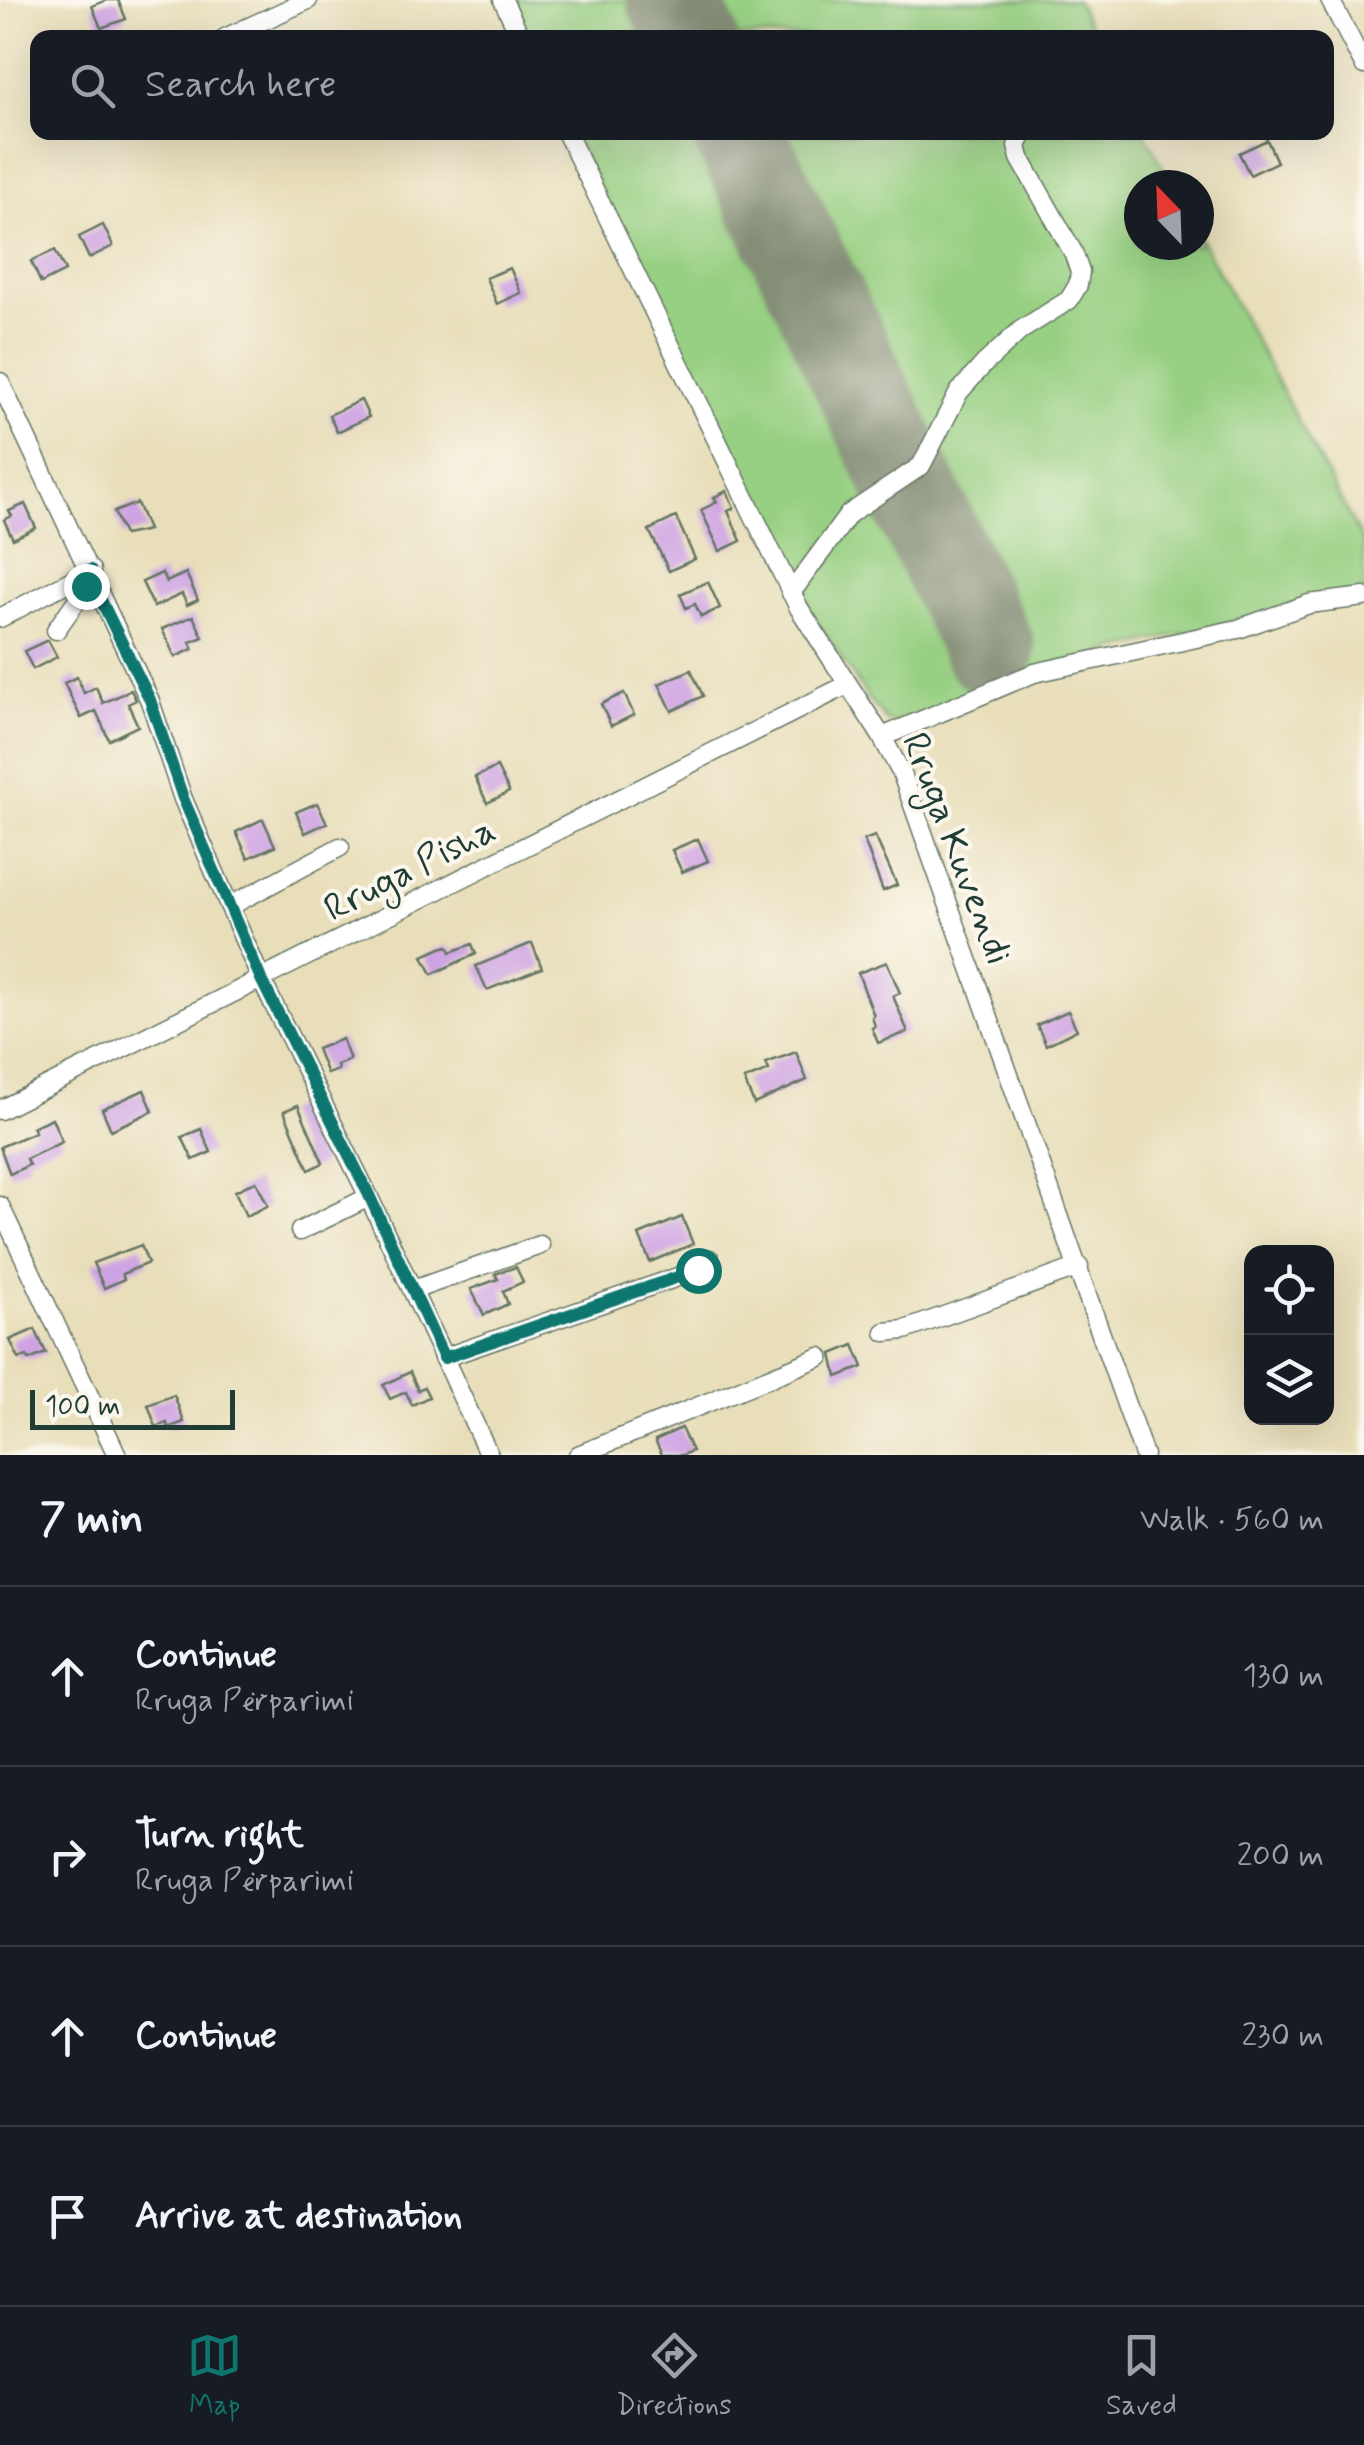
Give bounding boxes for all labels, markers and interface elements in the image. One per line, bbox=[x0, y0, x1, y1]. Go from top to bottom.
search box bbox=[30, 30, 1334, 140]
icon: search bbox=[65, 58, 120, 113]
text: Search here bbox=[145, 61, 336, 110]
north arrow bbox=[1124, 170, 1214, 260]
route end bbox=[64, 564, 110, 610]
street label: Rruga Kuvendi bbox=[885, 726, 1022, 973]
street label: Rruga Pisha bbox=[316, 806, 506, 938]
map controls bbox=[1244, 1245, 1334, 1425]
button: locate bbox=[1244, 1245, 1334, 1335]
route start bbox=[676, 1248, 722, 1294]
button: layers bbox=[1244, 1335, 1334, 1425]
scale bar bbox=[30, 1385, 235, 1430]
text: 100 m bbox=[45, 1389, 120, 1426]
text: 7 min bbox=[40, 1493, 143, 1548]
text: Walk · 560 m bbox=[1140, 1499, 1324, 1541]
text: Continue bbox=[135, 1631, 277, 1680]
icon: ahead bbox=[40, 1649, 95, 1704]
text: 130 m bbox=[1243, 1655, 1324, 1697]
text: Rruga Përparimi bbox=[135, 1680, 354, 1722]
text: Turn right bbox=[135, 1811, 304, 1860]
icon: right bbox=[40, 1829, 95, 1884]
text: 200 m bbox=[1237, 1835, 1324, 1877]
text: Rruga Përparimi bbox=[135, 1860, 354, 1902]
icon: ahead bbox=[40, 2009, 95, 2064]
text: Continue bbox=[135, 2012, 277, 2061]
text: 230 m bbox=[1241, 2015, 1324, 2057]
icon: arrive bbox=[40, 2189, 95, 2244]
text: Arrive at destination bbox=[135, 2192, 462, 2241]
tab: Map bbox=[187, 2328, 242, 2425]
tab: Directions bbox=[617, 2328, 732, 2425]
tab: Saved bbox=[1106, 2328, 1177, 2425]

